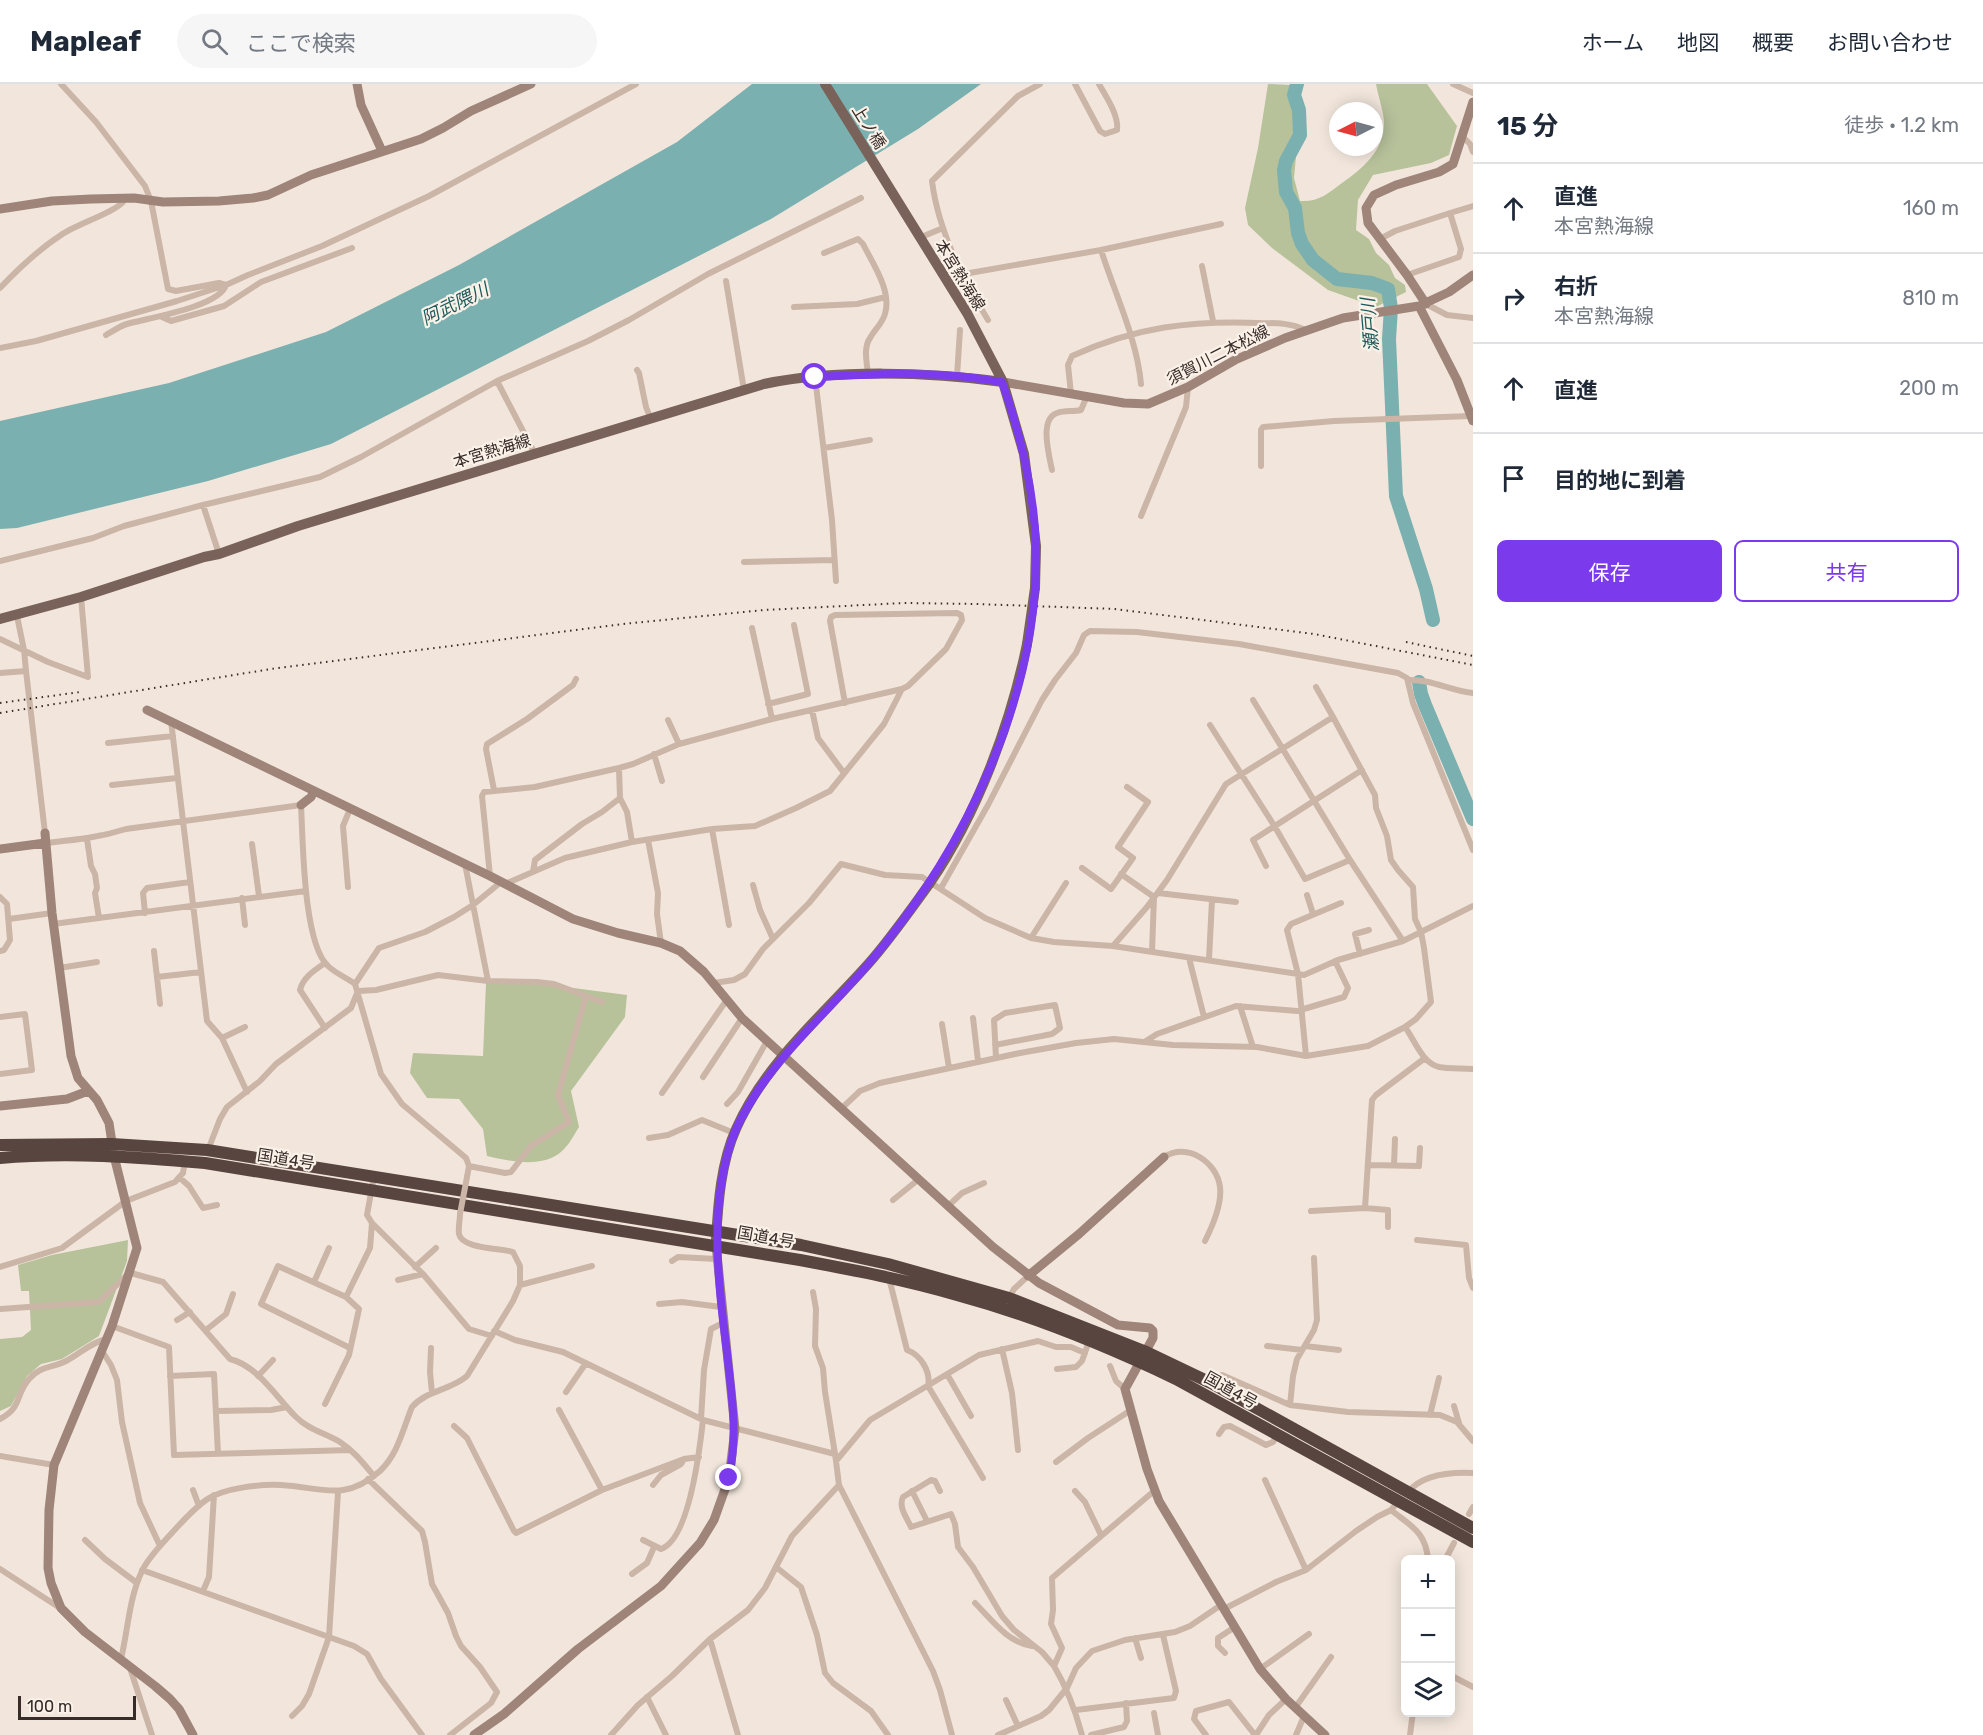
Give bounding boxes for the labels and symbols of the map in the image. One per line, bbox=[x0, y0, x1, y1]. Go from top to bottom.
street label: 上ノ橋 bbox=[848, 102, 890, 152]
north arrow bbox=[1329, 102, 1383, 156]
street label: 本宮熱海線 bbox=[931, 236, 989, 314]
water label: 阿武隈川 bbox=[418, 277, 494, 330]
water label: 瀬戸川 bbox=[1357, 295, 1383, 353]
street label: 須賀川二本松線 bbox=[1164, 321, 1272, 389]
route start bbox=[801, 363, 827, 389]
street label: 本宮熱海線 bbox=[451, 430, 533, 472]
street label: 国道4号 bbox=[256, 1145, 316, 1173]
street label: 国道4号 bbox=[736, 1223, 796, 1251]
street label: 国道4号 bbox=[1201, 1368, 1261, 1412]
route end bbox=[715, 1464, 741, 1490]
scale bar bbox=[18, 1693, 136, 1720]

